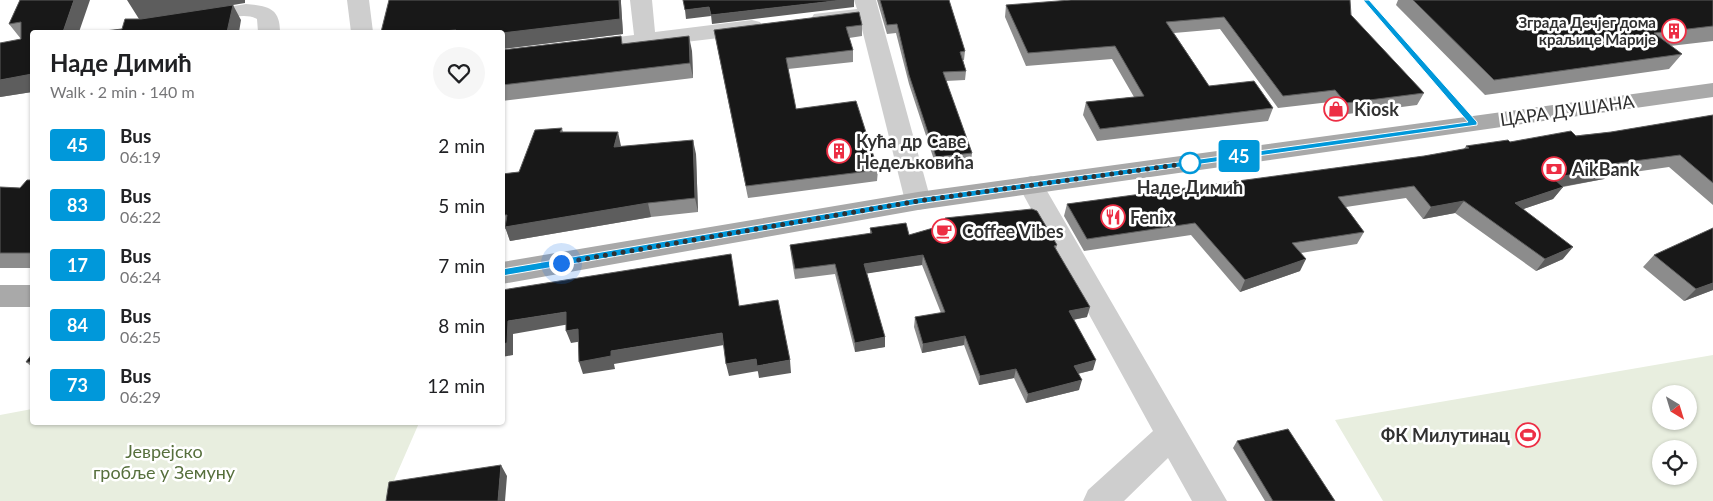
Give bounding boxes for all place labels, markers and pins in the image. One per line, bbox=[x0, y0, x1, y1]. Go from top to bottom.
place label: Зграда Дечјег дома краљице Марије bbox=[1518, 13, 1656, 48]
building icon: Зграда Дечјег дома краљице Марије bbox=[1661, 18, 1687, 44]
shop icon: Kiosk bbox=[1323, 96, 1349, 122]
place label: Kiosk bbox=[1354, 98, 1399, 120]
place label: Кућа др Саве Недељковића bbox=[856, 130, 974, 173]
building icon: Кућа др Саве Недељковића bbox=[826, 138, 852, 164]
marker: Наде Димић bbox=[1179, 152, 1201, 174]
bank icon: AikBank bbox=[1541, 156, 1567, 182]
place label: AikBank bbox=[1571, 158, 1640, 180]
place label: Наде Димић bbox=[1137, 176, 1243, 198]
restaurant icon: Fenix bbox=[1100, 204, 1126, 230]
place label: Fenix bbox=[1130, 206, 1174, 228]
cafe icon: Coffee Vibes bbox=[931, 218, 957, 244]
place label: Coffee Vibes bbox=[962, 220, 1064, 242]
sports icon: ФК Милутинац bbox=[1515, 422, 1541, 448]
place label: ФК Милутинац bbox=[1381, 424, 1510, 446]

